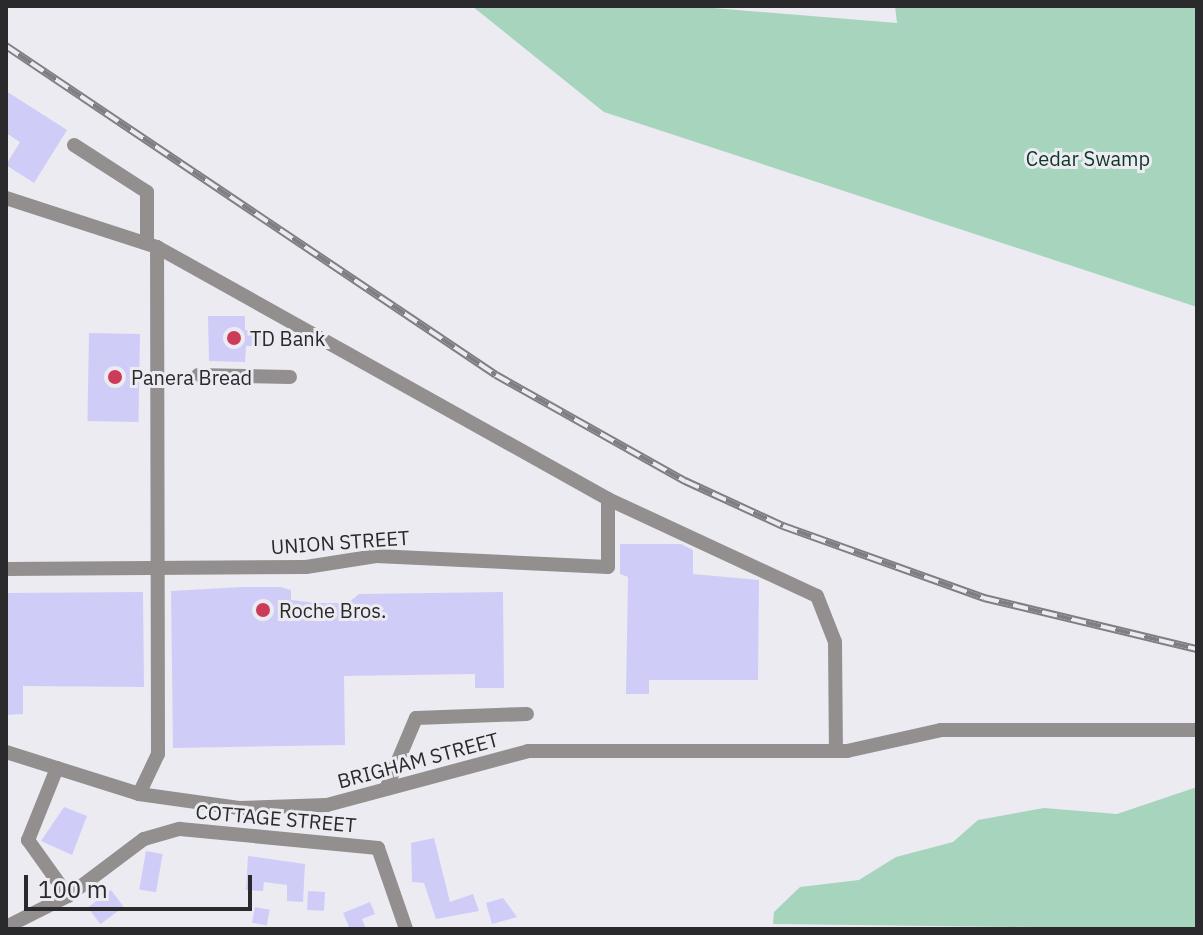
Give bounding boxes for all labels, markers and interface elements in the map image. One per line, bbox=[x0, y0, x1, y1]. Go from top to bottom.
park label: Cedar Swamp bbox=[1026, 146, 1150, 170]
place label: TD Bank bbox=[250, 326, 325, 350]
marker: TD Bank bbox=[225, 329, 243, 347]
place label: Panera Bread bbox=[131, 365, 252, 389]
marker: Panera Bread bbox=[106, 368, 124, 386]
street label: UNION STREET bbox=[270, 525, 410, 559]
place label: Roche Bros. bbox=[279, 598, 386, 622]
marker: Roche Bros. bbox=[254, 601, 272, 619]
street label: BRIGHAM STREET bbox=[335, 727, 501, 793]
street label: COTTAGE STREET bbox=[195, 799, 357, 837]
scale bar bbox=[28, 859, 256, 909]
text: 100 m bbox=[38, 873, 108, 905]

